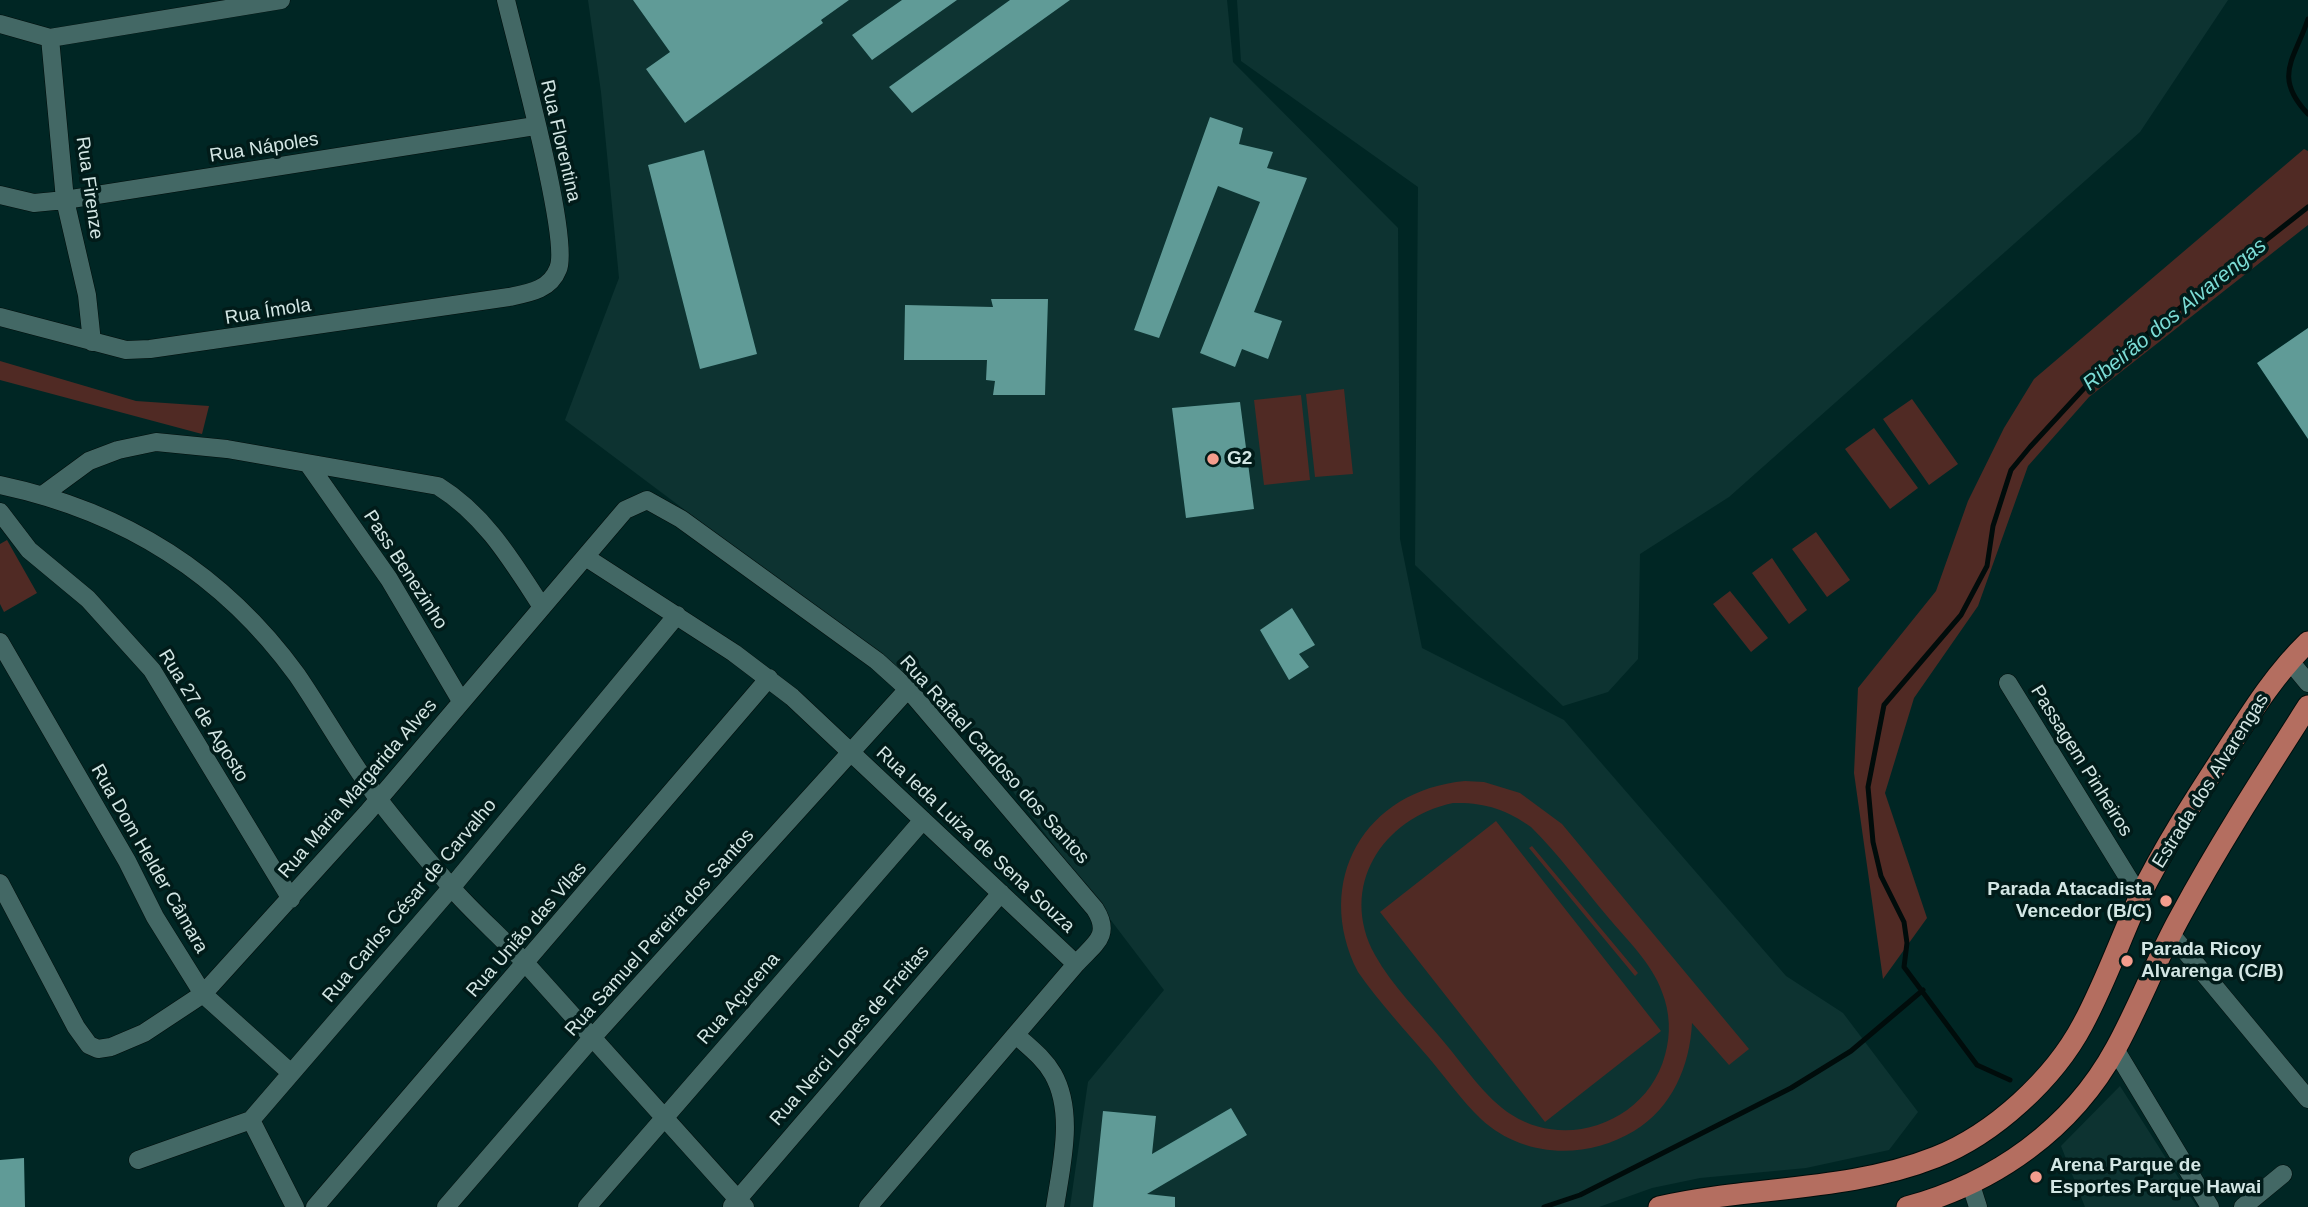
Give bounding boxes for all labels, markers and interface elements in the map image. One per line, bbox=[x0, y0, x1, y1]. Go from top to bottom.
street label: Rua Florentina bbox=[535, 78, 585, 204]
street label: Rua Nápoles bbox=[208, 128, 320, 168]
street label: Rua Firenze bbox=[71, 135, 107, 241]
water label: Ribeirão dos Alvarengas bbox=[2078, 233, 2272, 397]
street label: Rua Ímola bbox=[223, 294, 313, 330]
place label: G2 bbox=[1227, 448, 1252, 470]
marker: G2 bbox=[1205, 451, 1221, 467]
street label: Pass Benezinho bbox=[358, 506, 452, 634]
street label: Rua 27 de Agosto bbox=[153, 645, 253, 787]
street label: Rua Rafael Cardoso dos Santos bbox=[894, 651, 1094, 869]
street label: Passagem Pinheiros bbox=[2025, 681, 2137, 841]
street label: Estrada dos Alvarengas bbox=[2148, 689, 2274, 873]
street label: Rua Maria Margarida Alves bbox=[274, 695, 442, 883]
street label: Rua Ieda Luiza de Sena Souza bbox=[871, 742, 1079, 938]
street label: Rua Dom Helder Câmara bbox=[86, 760, 212, 958]
street label: Rua Carlos César de Carvalho bbox=[318, 795, 502, 1007]
street label: Rua Samuel Pereira dos Santos bbox=[561, 825, 759, 1041]
street label: Rua União das Vilas bbox=[462, 858, 592, 1002]
place label: Parada Atacadista Vencedor (B/C) bbox=[1987, 879, 2152, 923]
marker: Parada Atacadista Vencedor (B/C) bbox=[2158, 893, 2174, 909]
place label: Parada Ricoy Alvarenga (C/B) bbox=[2141, 939, 2284, 983]
street label: Rua Nerci Lopes de Freitas bbox=[766, 941, 934, 1131]
street label: Rua Açucena bbox=[693, 948, 785, 1050]
marker: Parada Ricoy Alvarenga (C/B) bbox=[2119, 953, 2135, 969]
place label: Arena Parque de Esportes Parque Hawai bbox=[2050, 1155, 2261, 1199]
marker: Arena Parque de Esportes Parque Hawai bbox=[2028, 1169, 2044, 1185]

